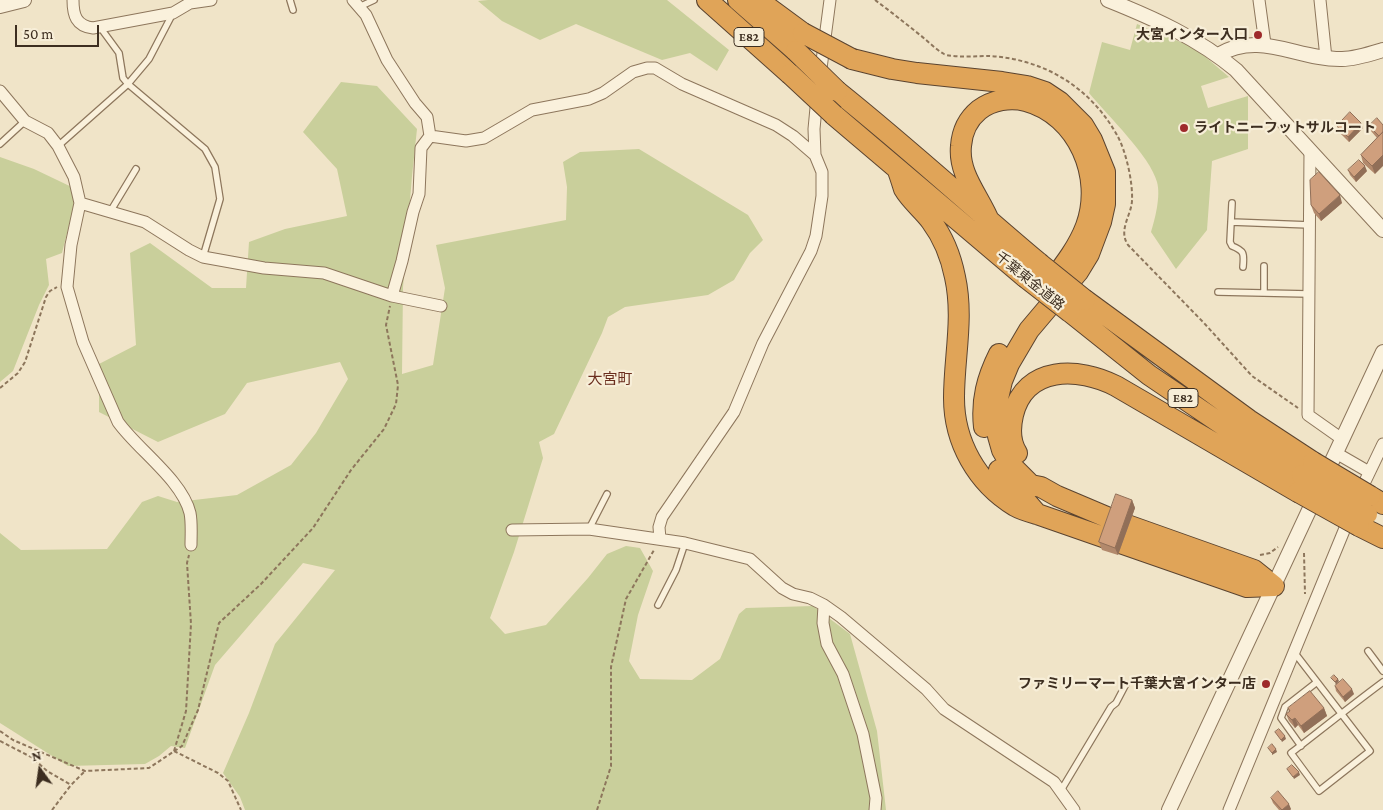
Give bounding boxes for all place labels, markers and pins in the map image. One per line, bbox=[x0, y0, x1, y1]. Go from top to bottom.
place label: 大宮インター入口 bbox=[1136, 27, 1248, 43]
marker: 大宮インター入口 bbox=[1252, 29, 1264, 41]
place label: ライトニーフットサルコート bbox=[1194, 120, 1376, 136]
marker: ライトニーフットサルコート bbox=[1178, 122, 1190, 134]
place label: ファミリーマート千葉大宮インター店 bbox=[1018, 676, 1256, 692]
marker: ファミリーマート千葉大宮インター店 bbox=[1260, 678, 1272, 690]

